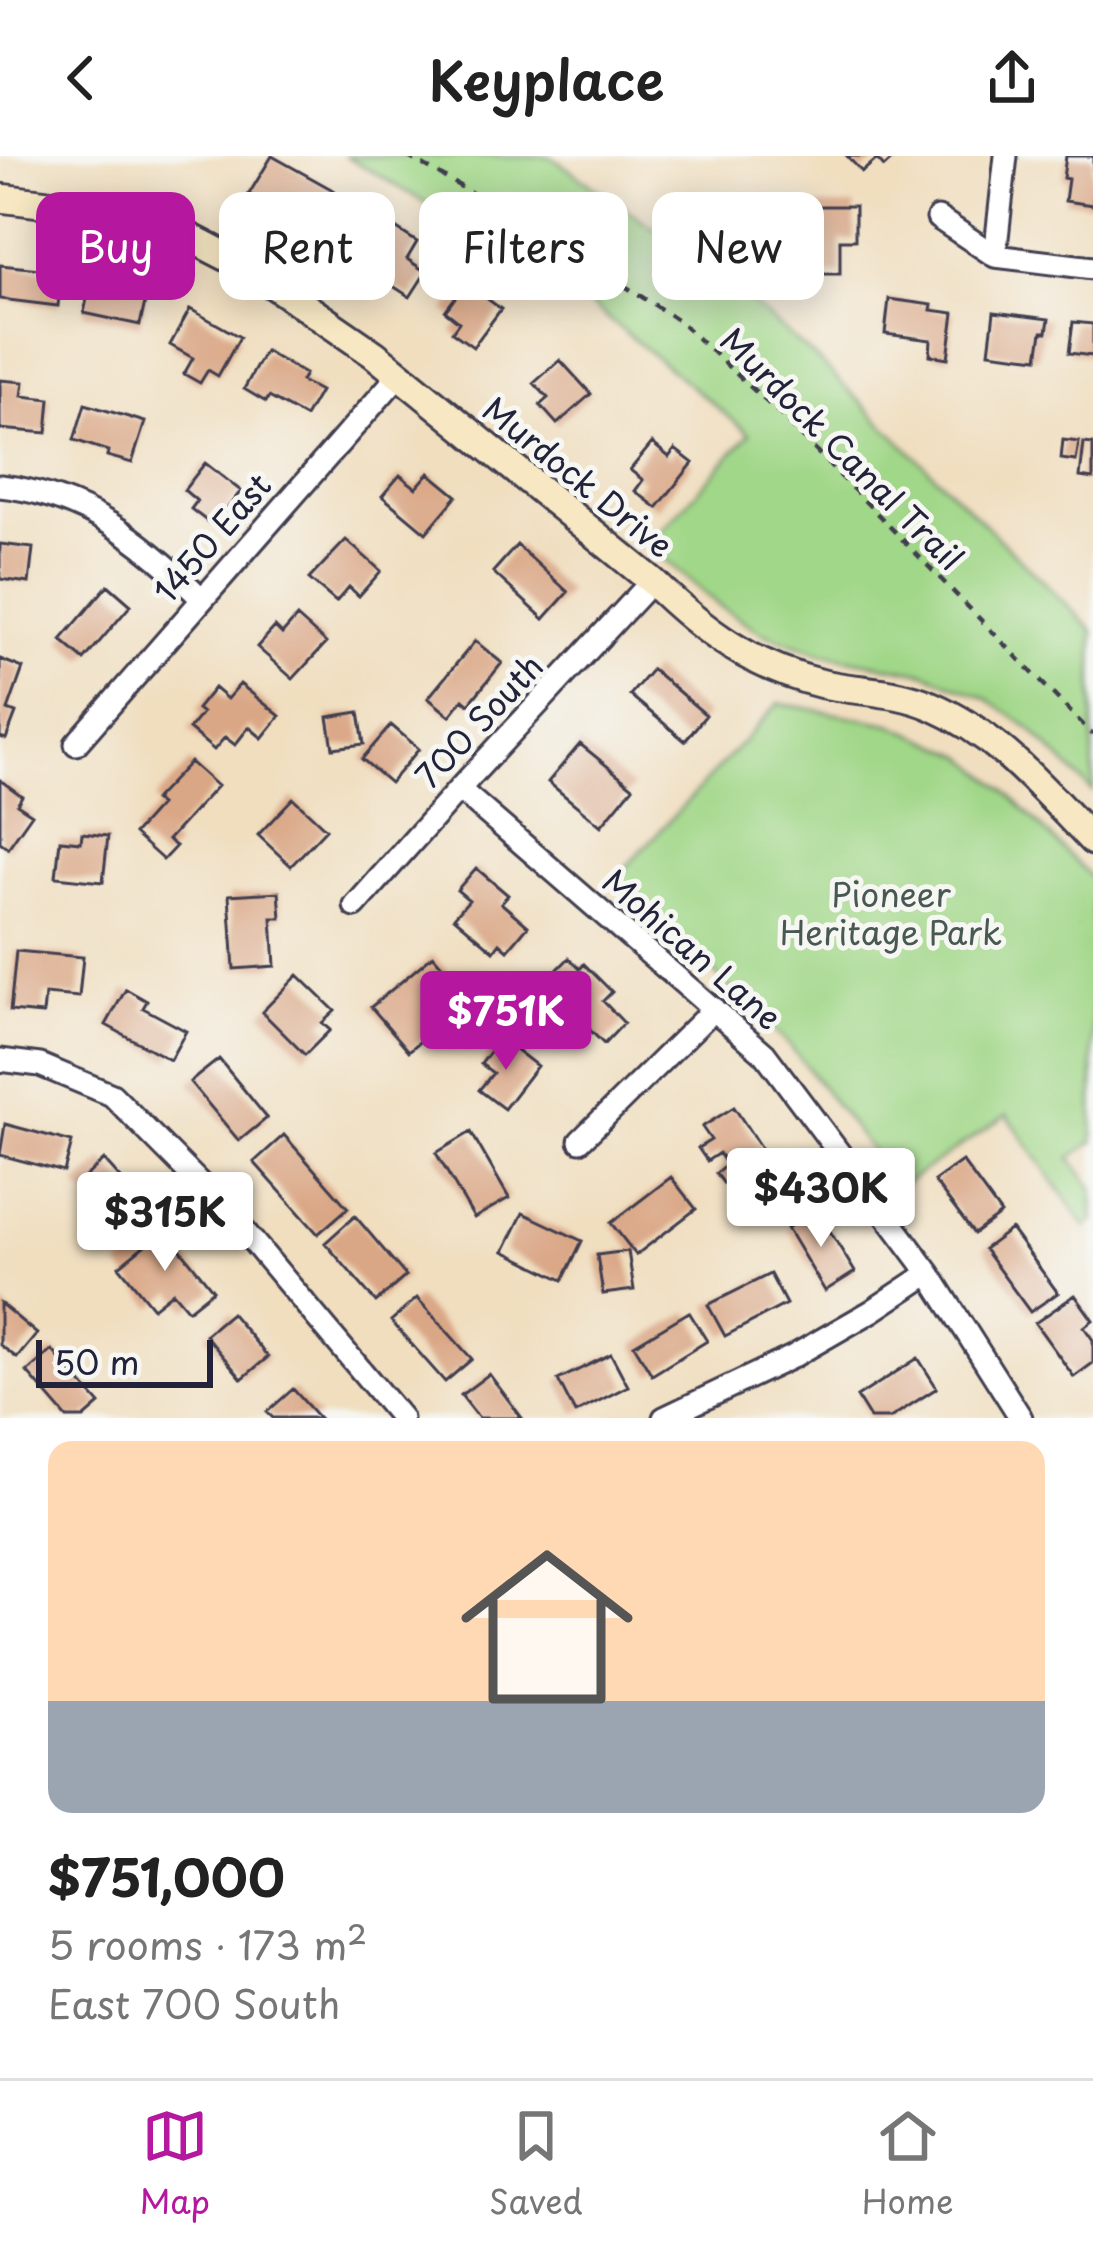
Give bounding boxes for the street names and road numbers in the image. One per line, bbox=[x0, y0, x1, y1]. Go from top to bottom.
street label: Murdock Canal Trail bbox=[710, 315, 976, 581]
street label: Murdock Drive bbox=[473, 383, 685, 569]
street label: 1450 East bbox=[140, 461, 282, 613]
street label: 700 South bbox=[403, 642, 553, 798]
street label: Mohican Lane bbox=[592, 856, 794, 1040]

